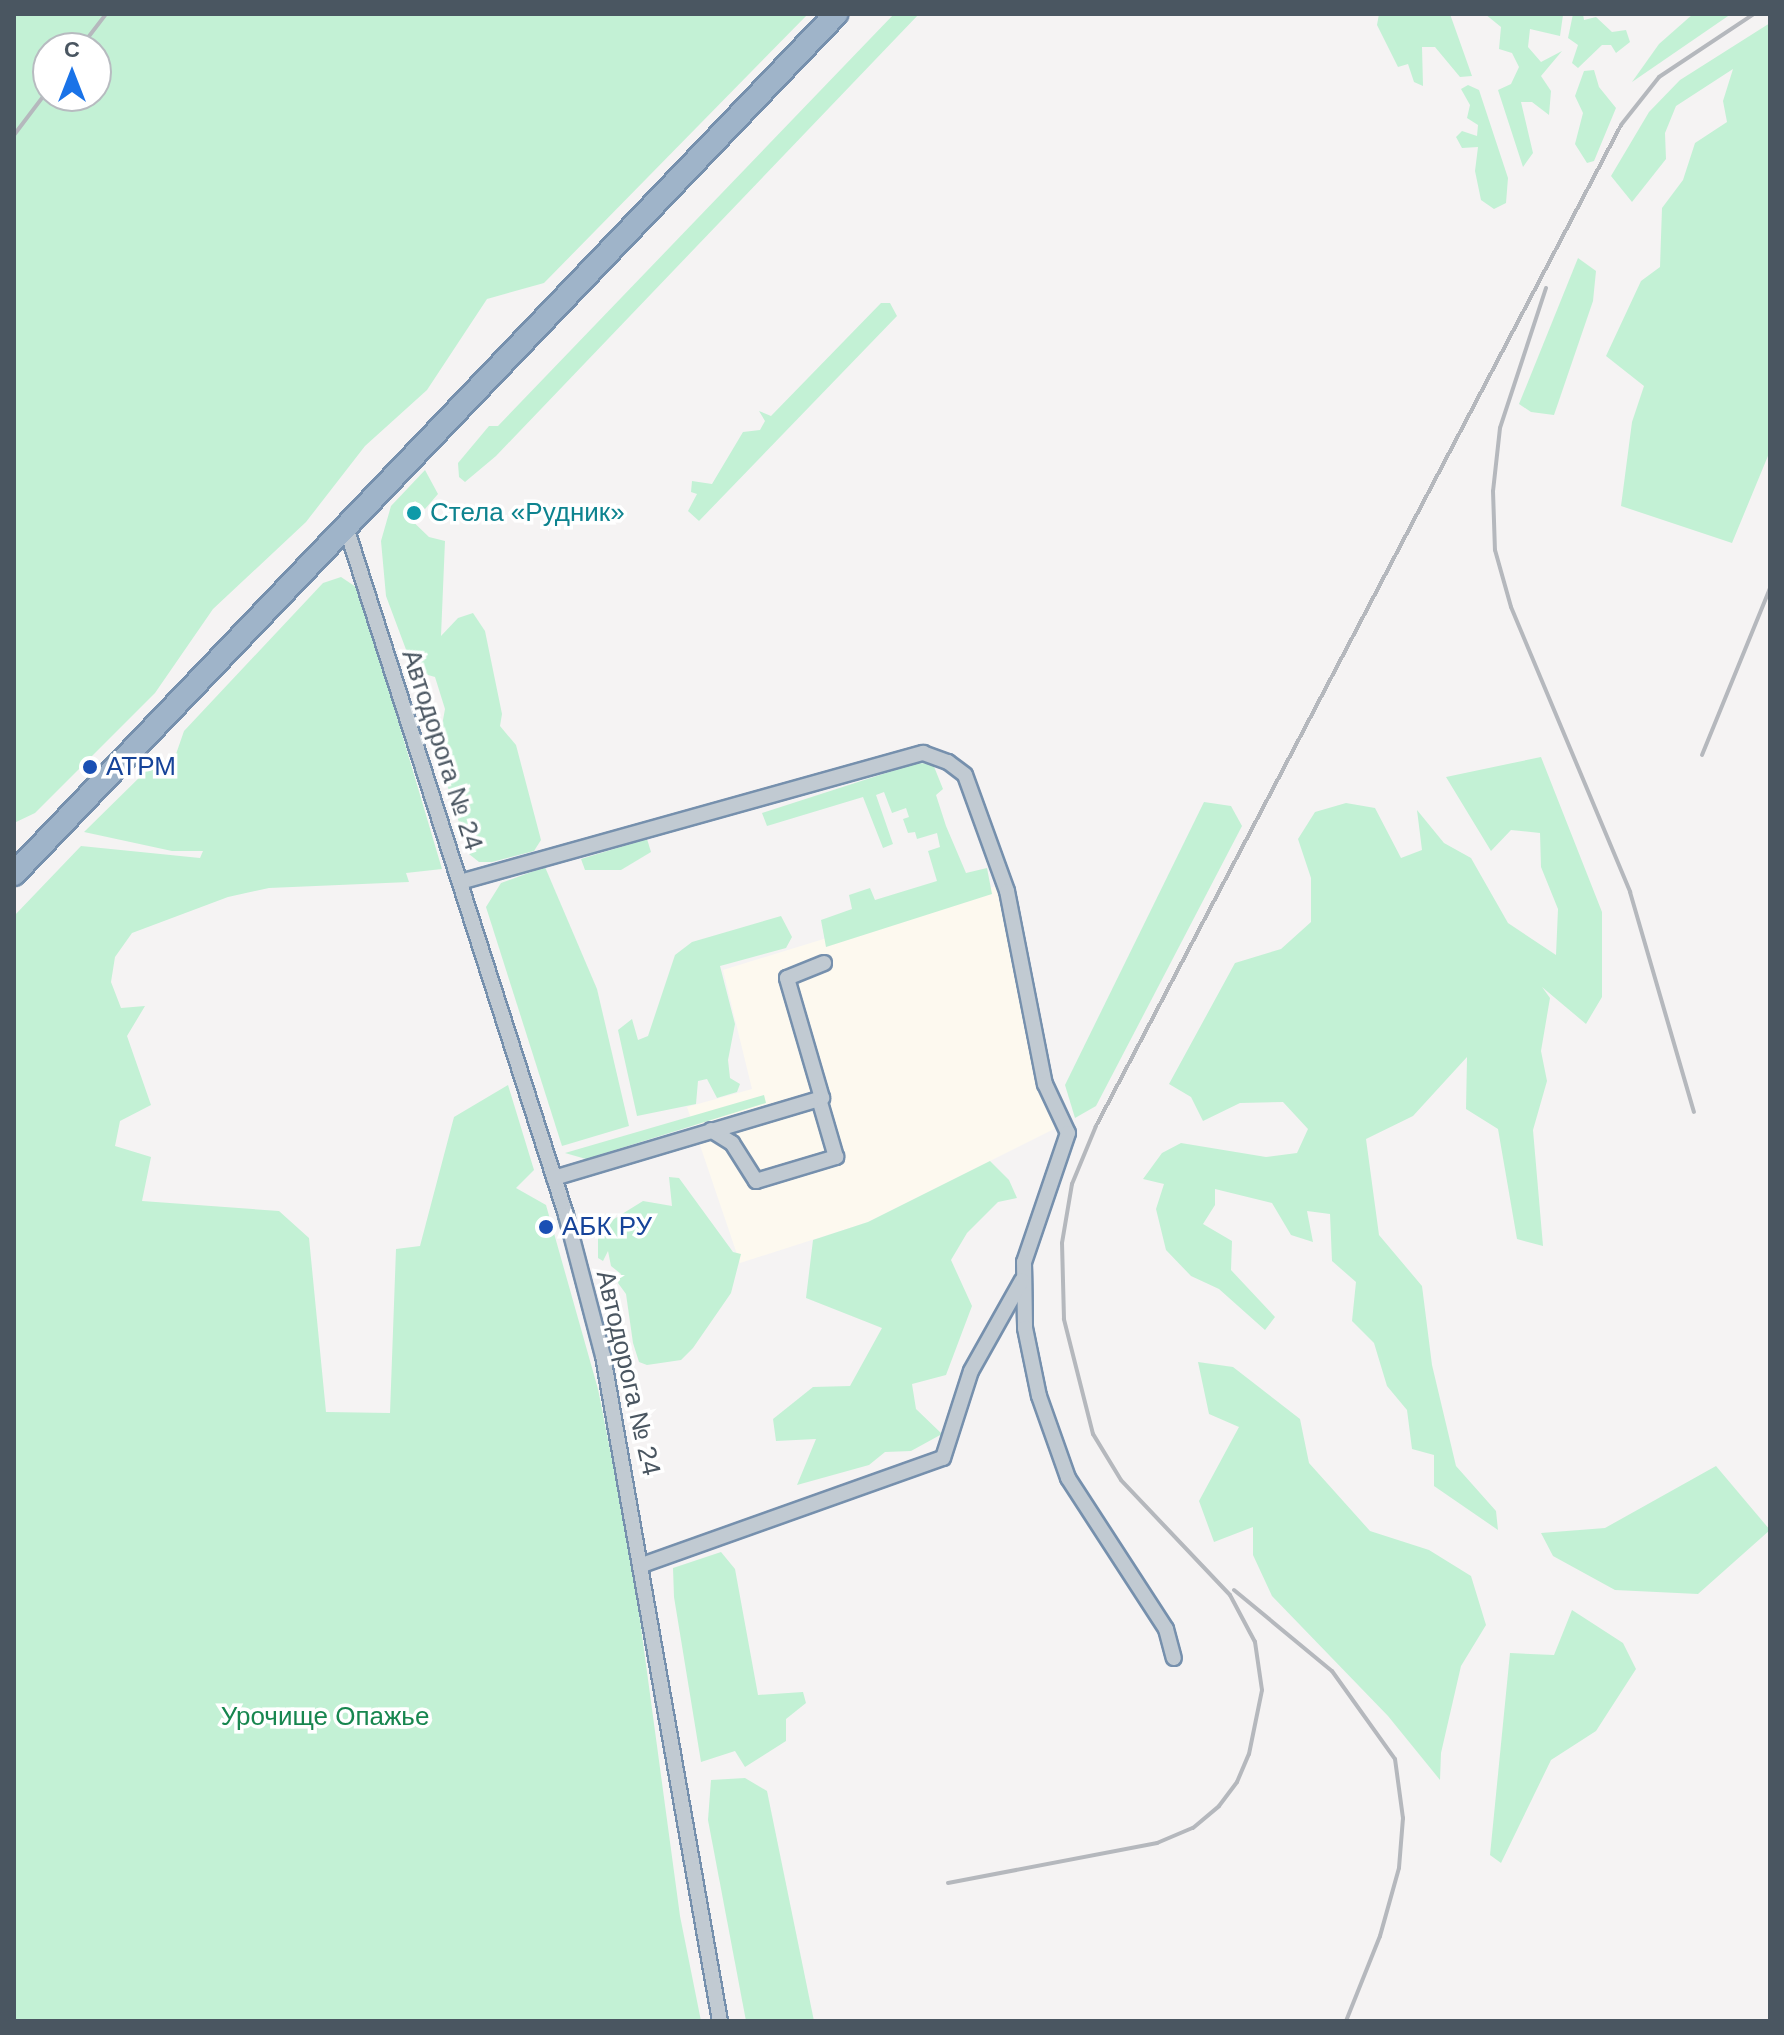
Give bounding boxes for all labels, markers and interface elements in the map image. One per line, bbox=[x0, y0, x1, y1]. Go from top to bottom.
north arrow bbox=[32, 32, 112, 112]
text: С bbox=[64, 37, 80, 62]
place label: Стела «Рудник» bbox=[430, 497, 625, 529]
marker: Стела «Рудник» bbox=[405, 504, 423, 522]
street label: Автодорога № 24 bbox=[395, 646, 489, 854]
place label: АТРМ bbox=[106, 751, 176, 783]
marker: АТРМ bbox=[81, 758, 99, 776]
place label: АБК РУ bbox=[562, 1211, 652, 1243]
marker: АБК РУ bbox=[537, 1218, 555, 1236]
street label: Автодорога № 24 bbox=[589, 1268, 667, 1478]
park label: Урочище Опажье bbox=[221, 1701, 429, 1733]

